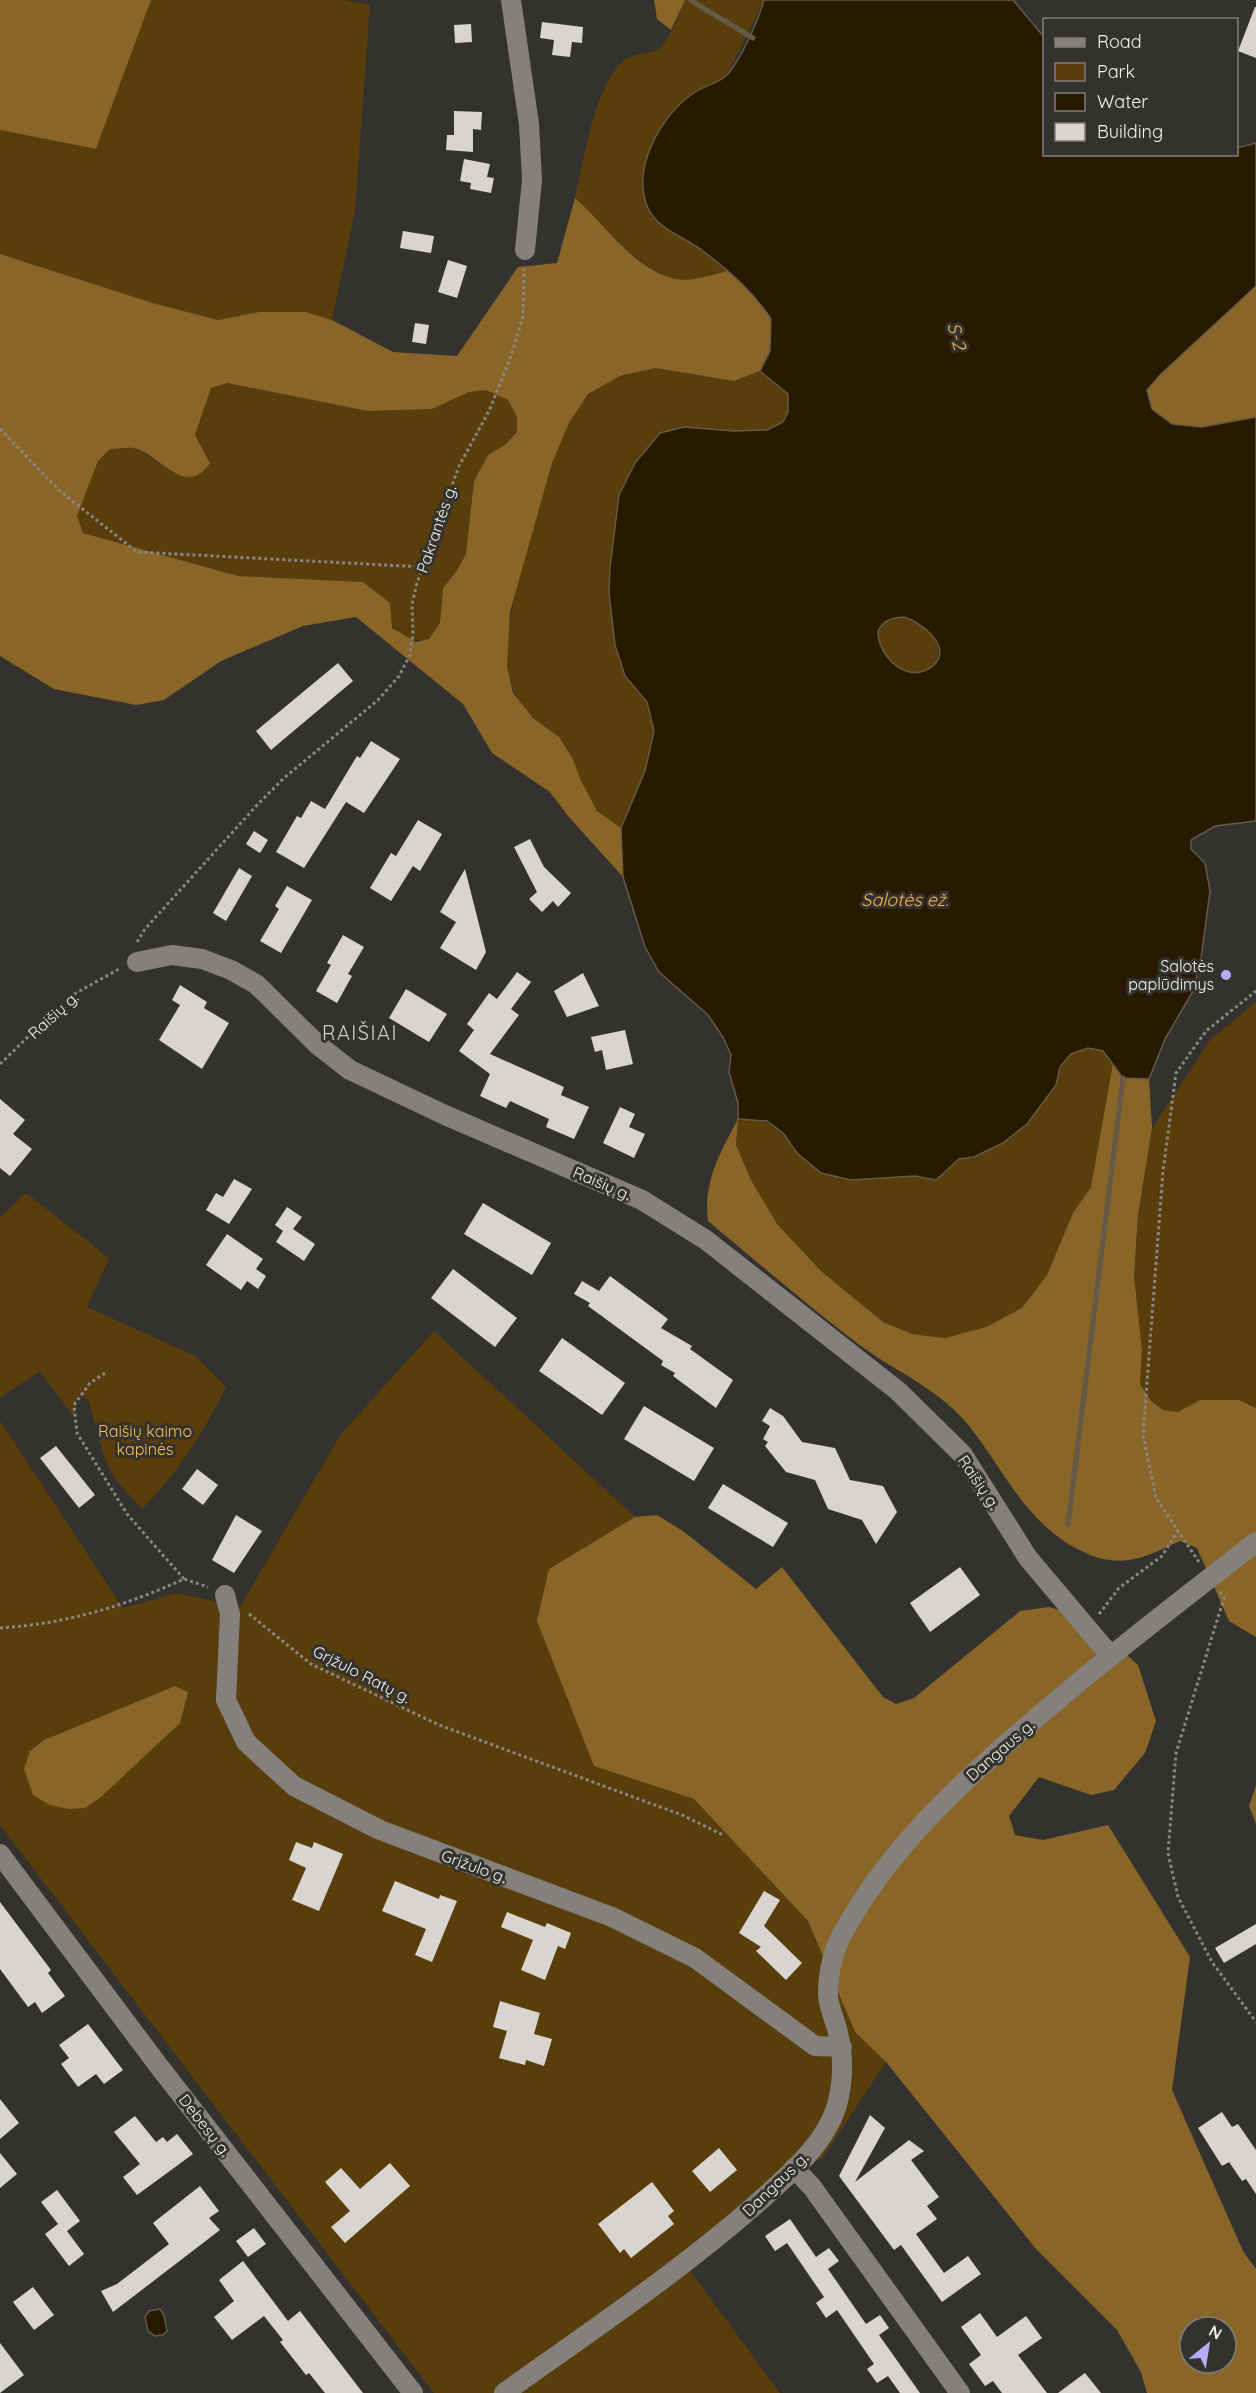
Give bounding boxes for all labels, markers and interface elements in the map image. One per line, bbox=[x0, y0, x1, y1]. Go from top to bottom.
legend bbox=[1043, 18, 1238, 156]
text: Road bbox=[1097, 30, 1142, 53]
text: Park bbox=[1097, 60, 1135, 83]
text: Water bbox=[1097, 90, 1148, 113]
text: Building bbox=[1097, 120, 1163, 143]
water label: S-2 bbox=[942, 320, 972, 354]
street label: Pakrantės g. bbox=[412, 482, 460, 576]
water label: Salotės ež. bbox=[861, 888, 949, 911]
place label: Salotės paplūdimys bbox=[1128, 956, 1214, 994]
marker: Salotės paplūdimys bbox=[1219, 968, 1233, 982]
street label: Raišių g. bbox=[24, 987, 83, 1043]
district label: RAIŠIAI bbox=[322, 1020, 398, 1045]
street label: Raišių g. bbox=[570, 1162, 634, 1204]
park label: Raišių kaimo kapinės bbox=[98, 1421, 192, 1459]
street label: Raišių g. bbox=[954, 1451, 1004, 1513]
street label: Grįžulo Ratų g. bbox=[310, 1641, 414, 1707]
street label: Dangaus g. bbox=[962, 1715, 1038, 1785]
street label: Grįžulo g. bbox=[439, 1845, 509, 1887]
street label: Debesų g. bbox=[175, 2090, 235, 2160]
street label: Dangaus g. bbox=[738, 2148, 812, 2220]
north arrow bbox=[1178, 2315, 1238, 2375]
text: N bbox=[1205, 2320, 1226, 2344]

